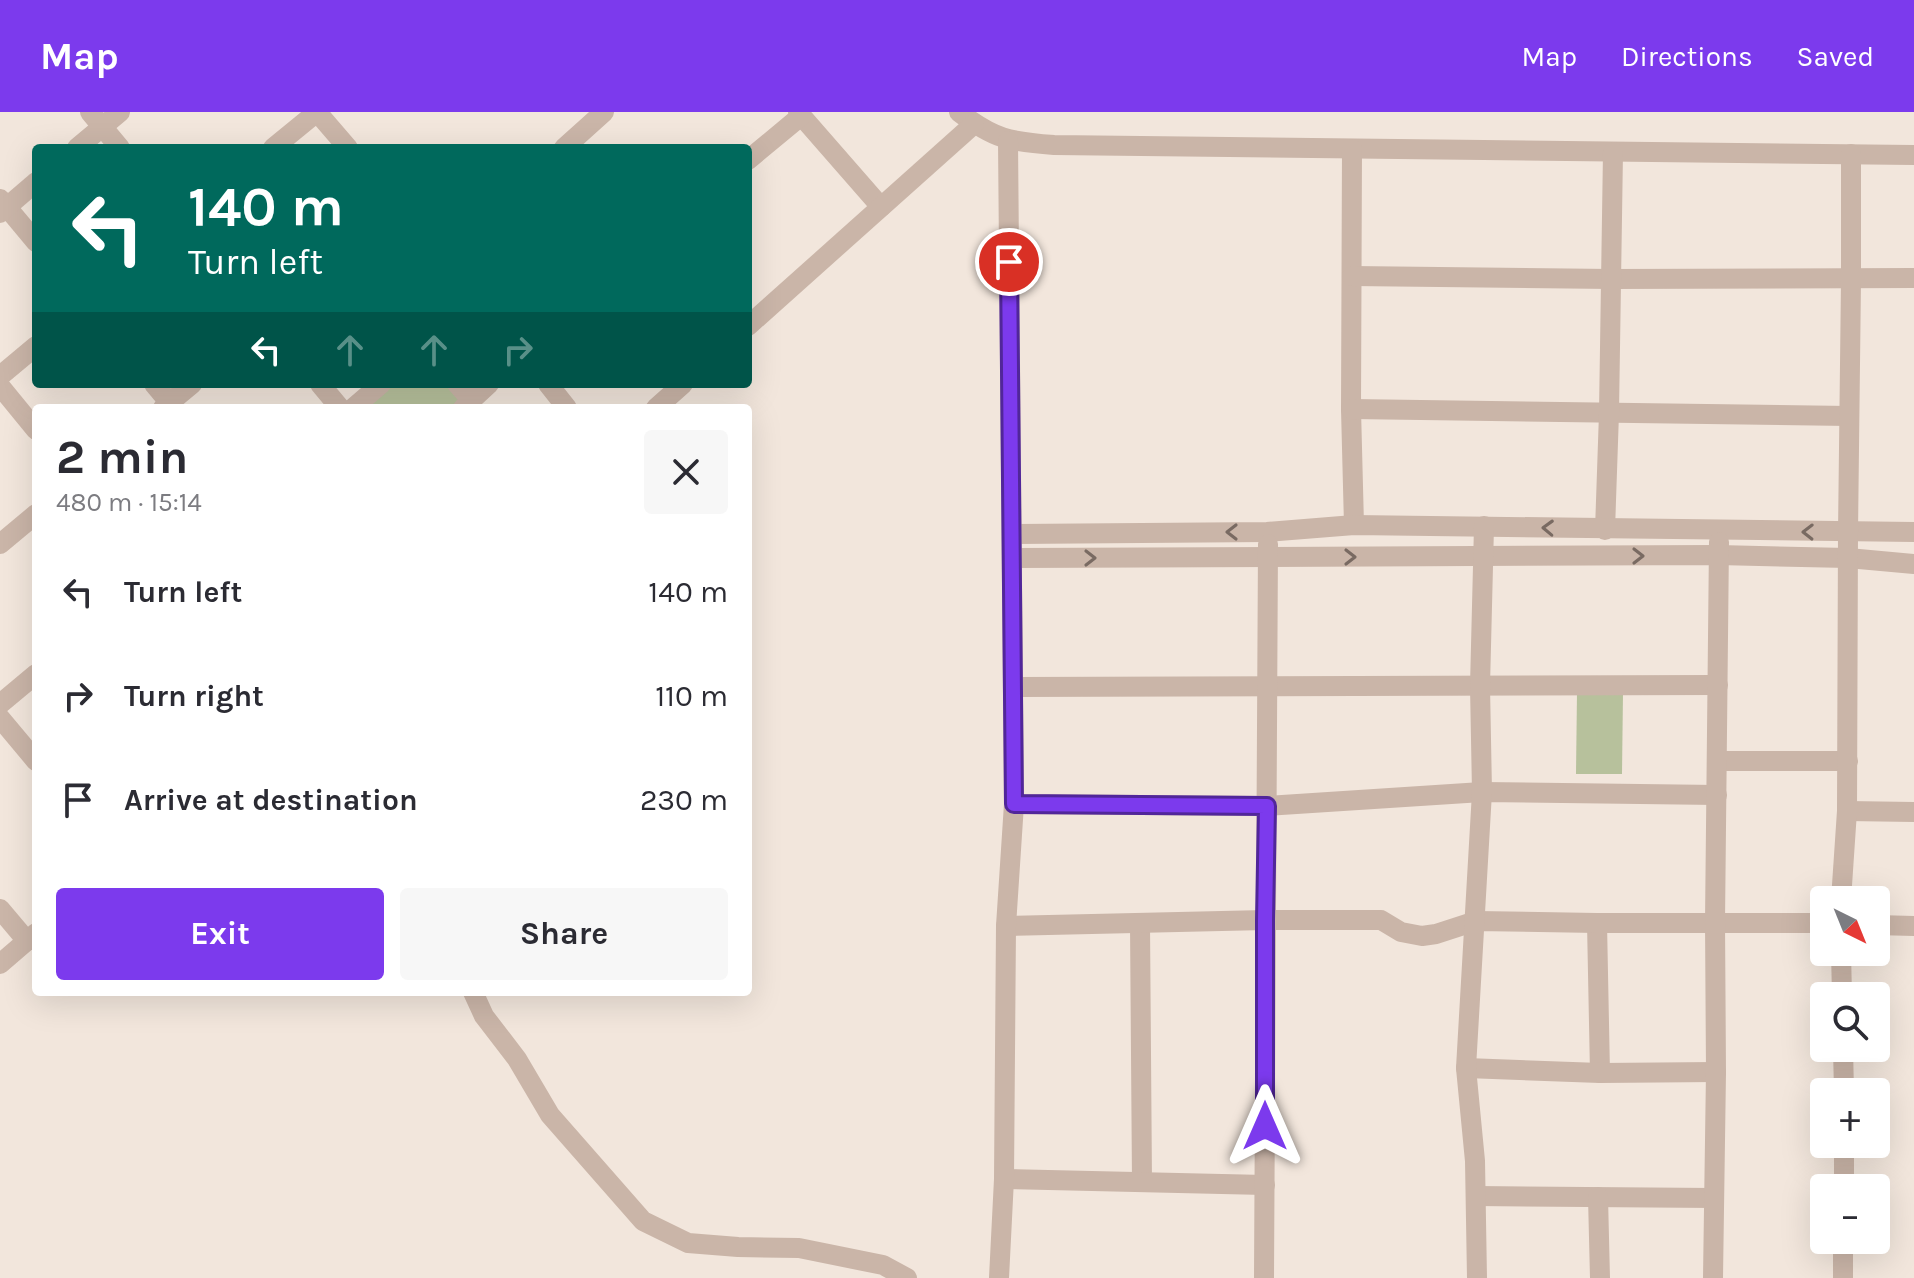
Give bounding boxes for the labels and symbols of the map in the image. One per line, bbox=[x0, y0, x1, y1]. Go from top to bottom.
pin bbox=[975, 228, 1043, 296]
one-way arrow bbox=[1541, 519, 1554, 536]
one-way arrow bbox=[1225, 523, 1238, 541]
one-way arrow bbox=[1801, 523, 1814, 541]
one-way arrow bbox=[1632, 547, 1645, 565]
one-way arrow bbox=[1344, 548, 1357, 566]
one-way arrow bbox=[1084, 549, 1097, 567]
north arrow bbox=[1810, 886, 1890, 966]
position arrow bbox=[1223, 1084, 1307, 1168]

